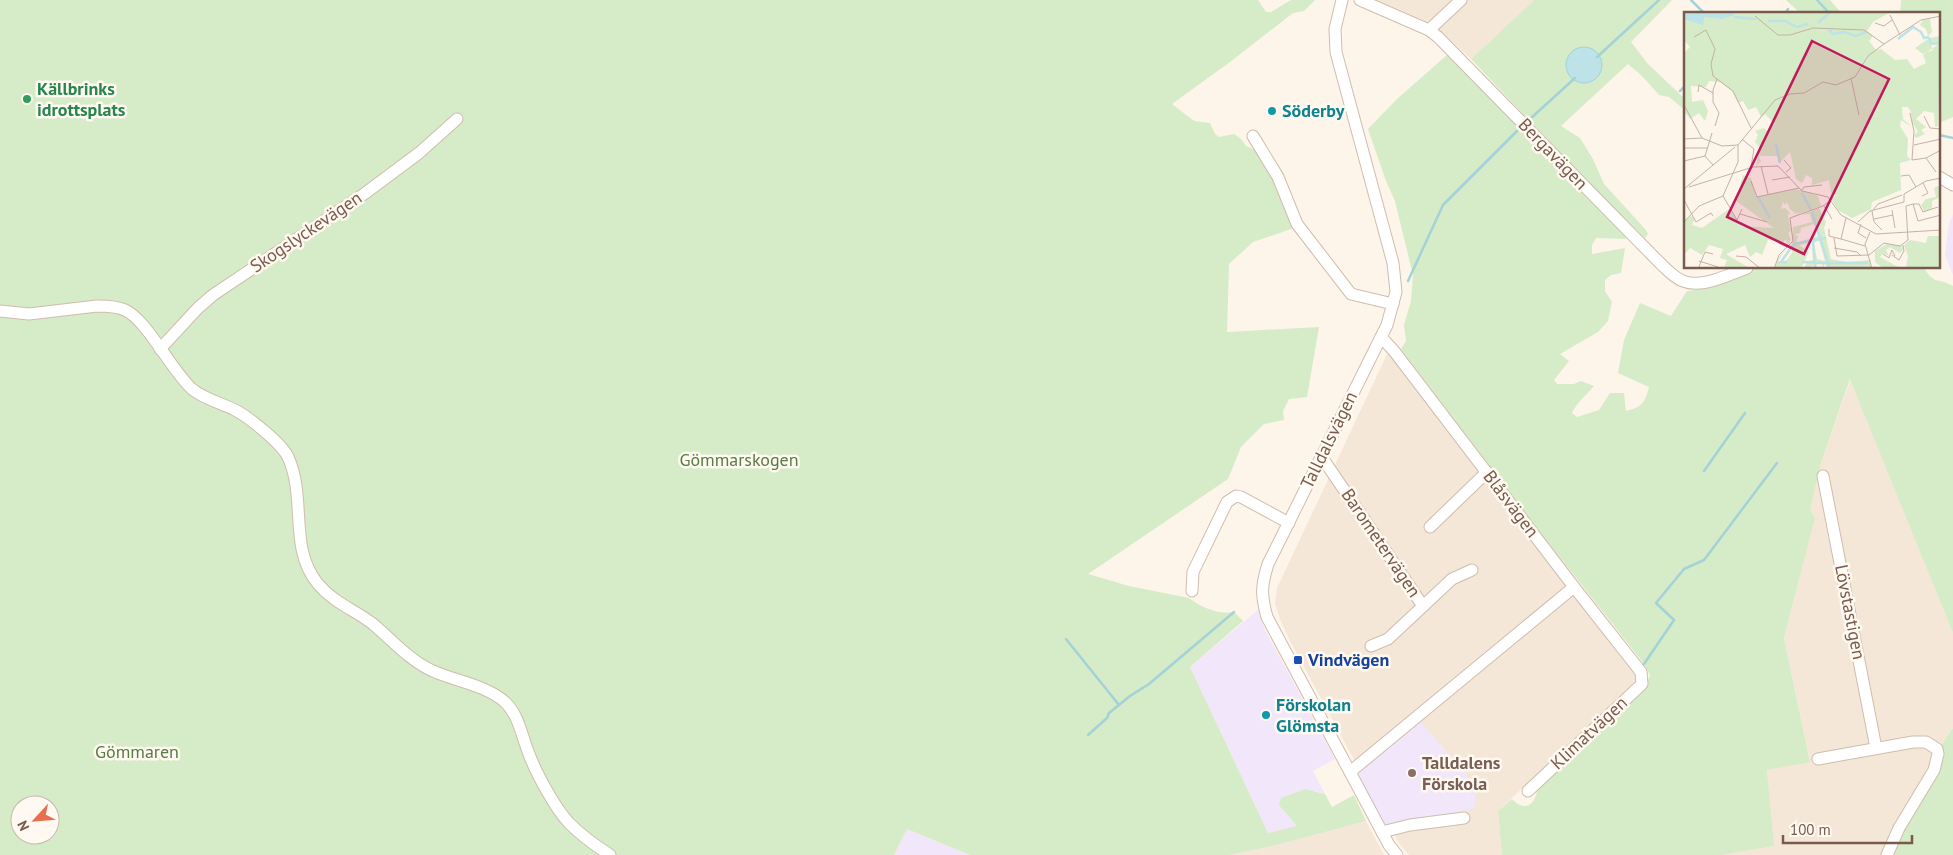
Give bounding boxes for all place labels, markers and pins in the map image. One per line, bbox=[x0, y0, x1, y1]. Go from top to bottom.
place label: Källbrinks idrottsplats bbox=[37, 77, 126, 121]
marker: Källbrinks idrottsplats bbox=[21, 93, 33, 105]
place label: Söderby bbox=[1282, 99, 1345, 122]
marker: Söderby bbox=[1266, 105, 1278, 117]
place label: Vindvägen bbox=[1307, 648, 1389, 671]
marker: Vindvägen bbox=[1292, 654, 1304, 666]
place label: Förskolan Glömsta bbox=[1276, 693, 1351, 737]
marker: Förskolan Glömsta bbox=[1260, 709, 1272, 721]
place label: Talldalens Förskola bbox=[1422, 751, 1501, 795]
marker: Talldalens Förskola bbox=[1406, 767, 1418, 779]

